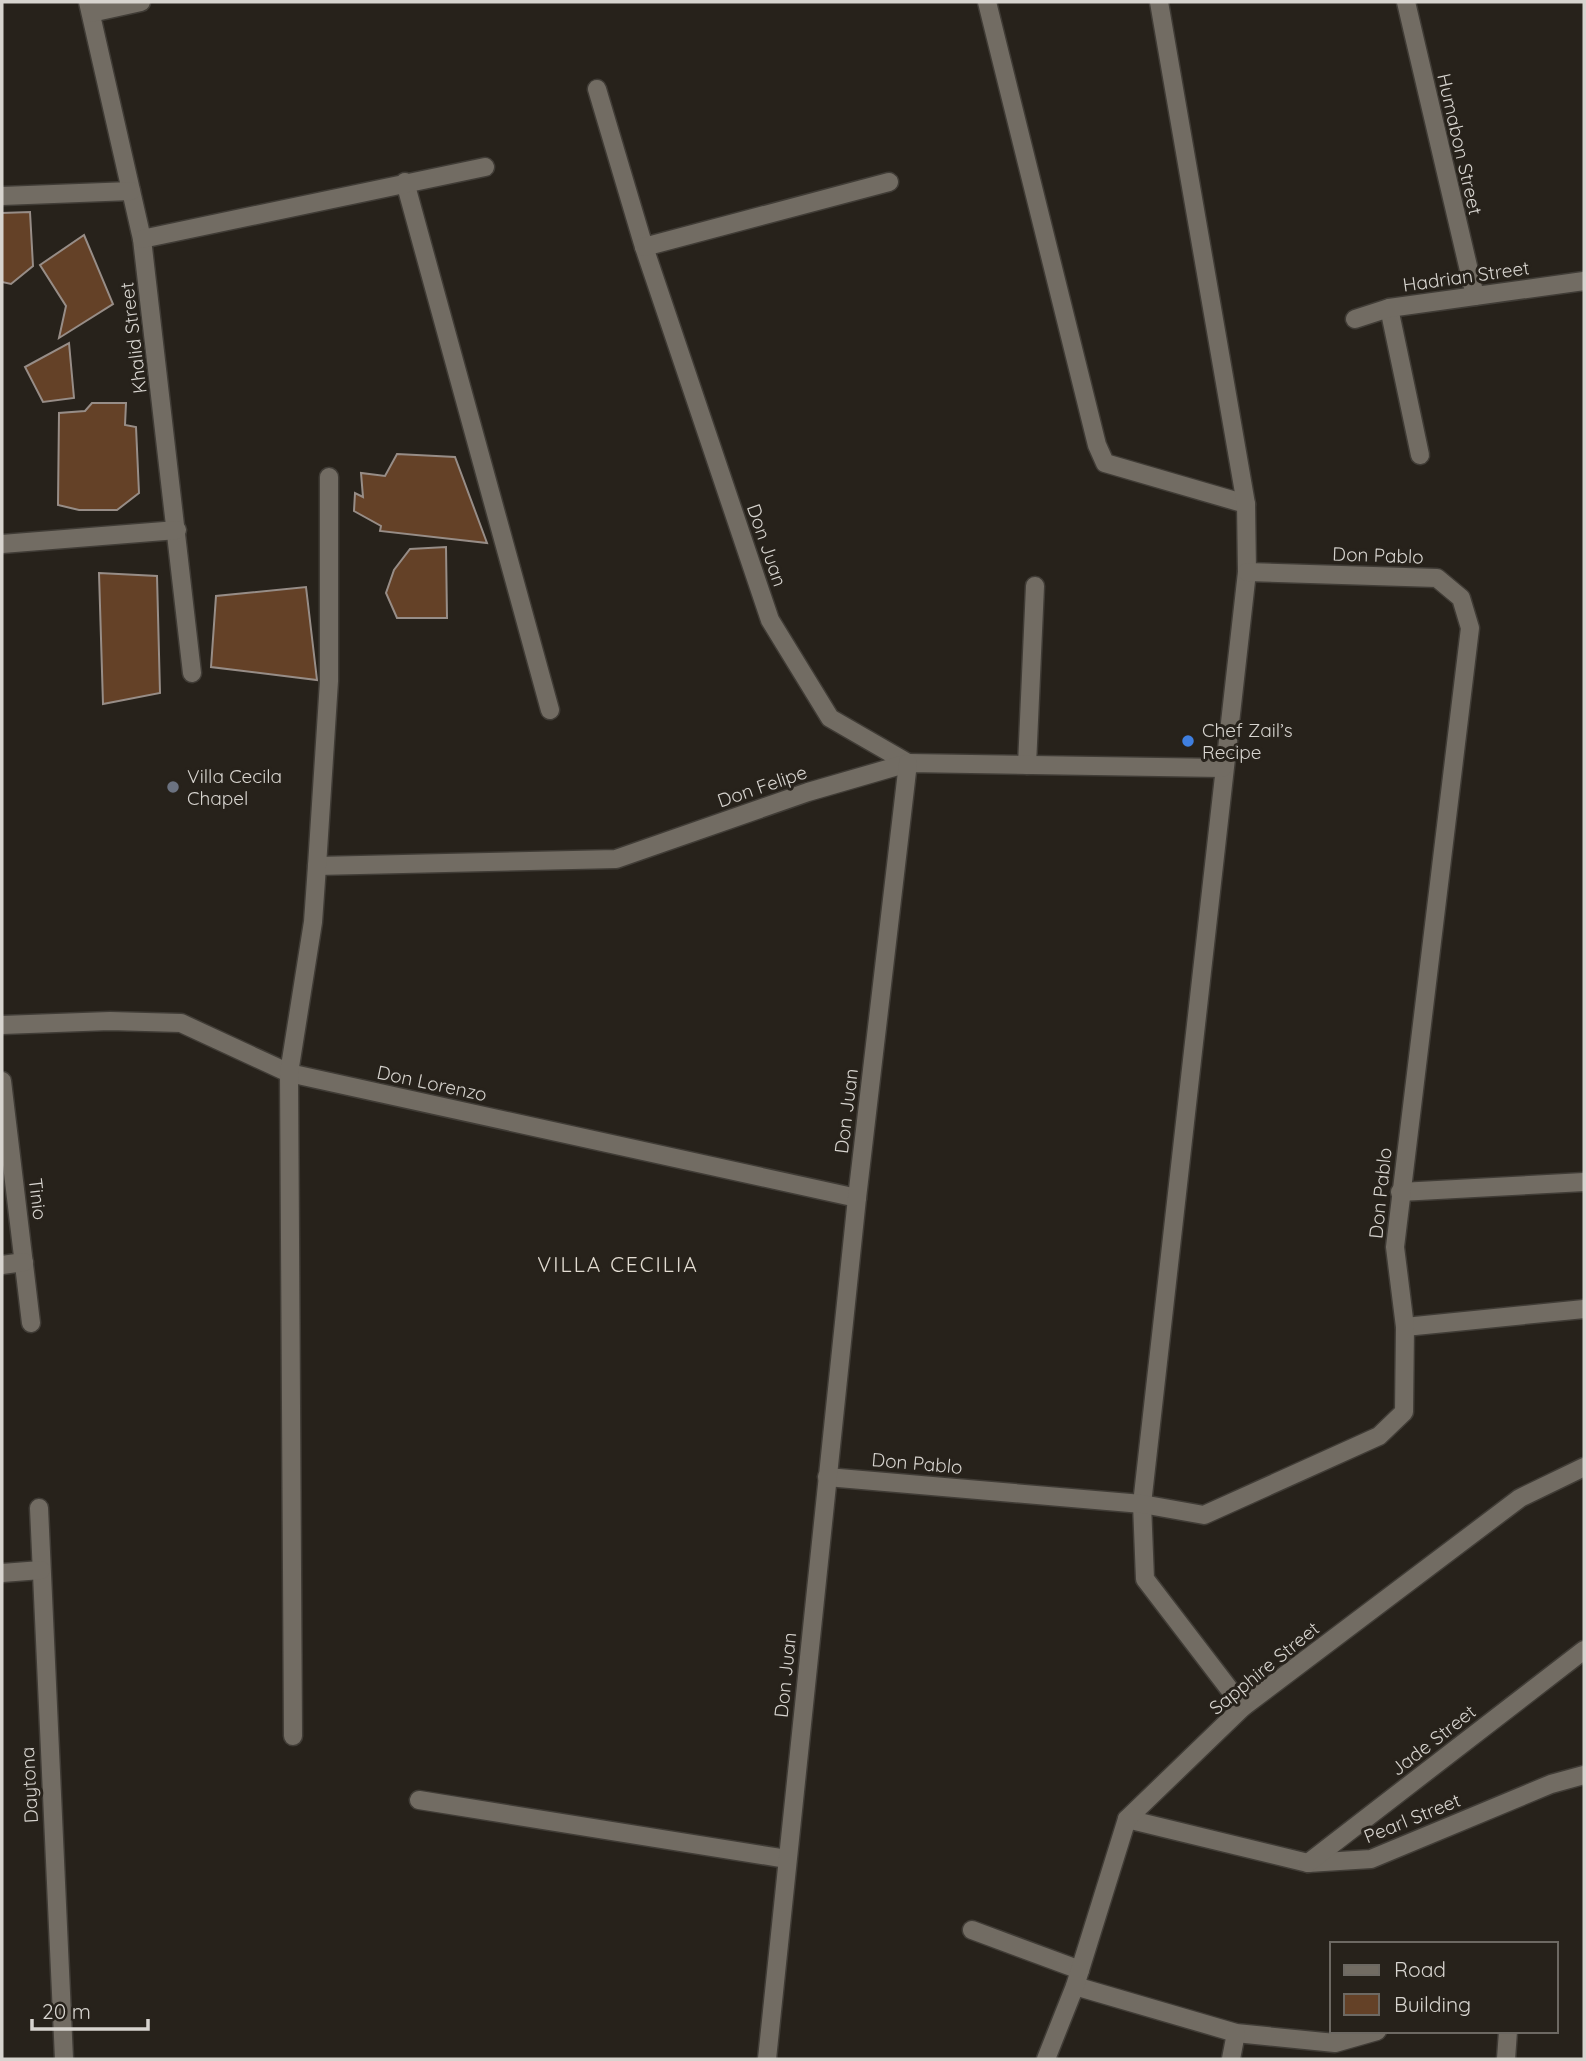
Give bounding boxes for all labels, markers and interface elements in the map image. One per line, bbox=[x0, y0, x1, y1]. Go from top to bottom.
street label: Humabon Street bbox=[1432, 71, 1488, 217]
street label: Hadrian Street bbox=[1401, 255, 1531, 297]
street label: Khalid Street bbox=[114, 281, 152, 395]
street label: Don Juan bbox=[742, 501, 792, 589]
street label: Don Pablo bbox=[1332, 541, 1424, 569]
place label: Chef Zail’s Recipe bbox=[1202, 718, 1293, 764]
marker: Chef Zail’s Recipe bbox=[1180, 733, 1196, 749]
street label: Don Felipe bbox=[714, 759, 810, 813]
place label: Villa Cecila Chapel bbox=[187, 764, 282, 810]
marker: Villa Cecila Chapel bbox=[165, 779, 181, 795]
street label: Don Lorenzo bbox=[375, 1060, 489, 1106]
street label: Don Juan bbox=[829, 1067, 863, 1155]
street label: Don Pablo bbox=[1363, 1146, 1397, 1240]
street label: Tinio bbox=[24, 1177, 52, 1221]
district label: VILLA CECILIA bbox=[537, 1251, 699, 1277]
street label: Don Pablo bbox=[870, 1447, 964, 1479]
street label: Sapphire Street bbox=[1204, 1616, 1324, 1720]
street label: Don Juan bbox=[769, 1631, 801, 1719]
street label: Jade Street bbox=[1386, 1699, 1480, 1781]
street label: Daytona bbox=[15, 1746, 43, 1824]
street label: Pearl Street bbox=[1360, 1788, 1464, 1848]
legend bbox=[1330, 1942, 1558, 2033]
text: Road bbox=[1394, 1956, 1446, 1982]
scale bar bbox=[32, 1988, 147, 2032]
text: Building bbox=[1394, 1991, 1471, 2017]
text: 20 m bbox=[42, 1998, 91, 2024]

